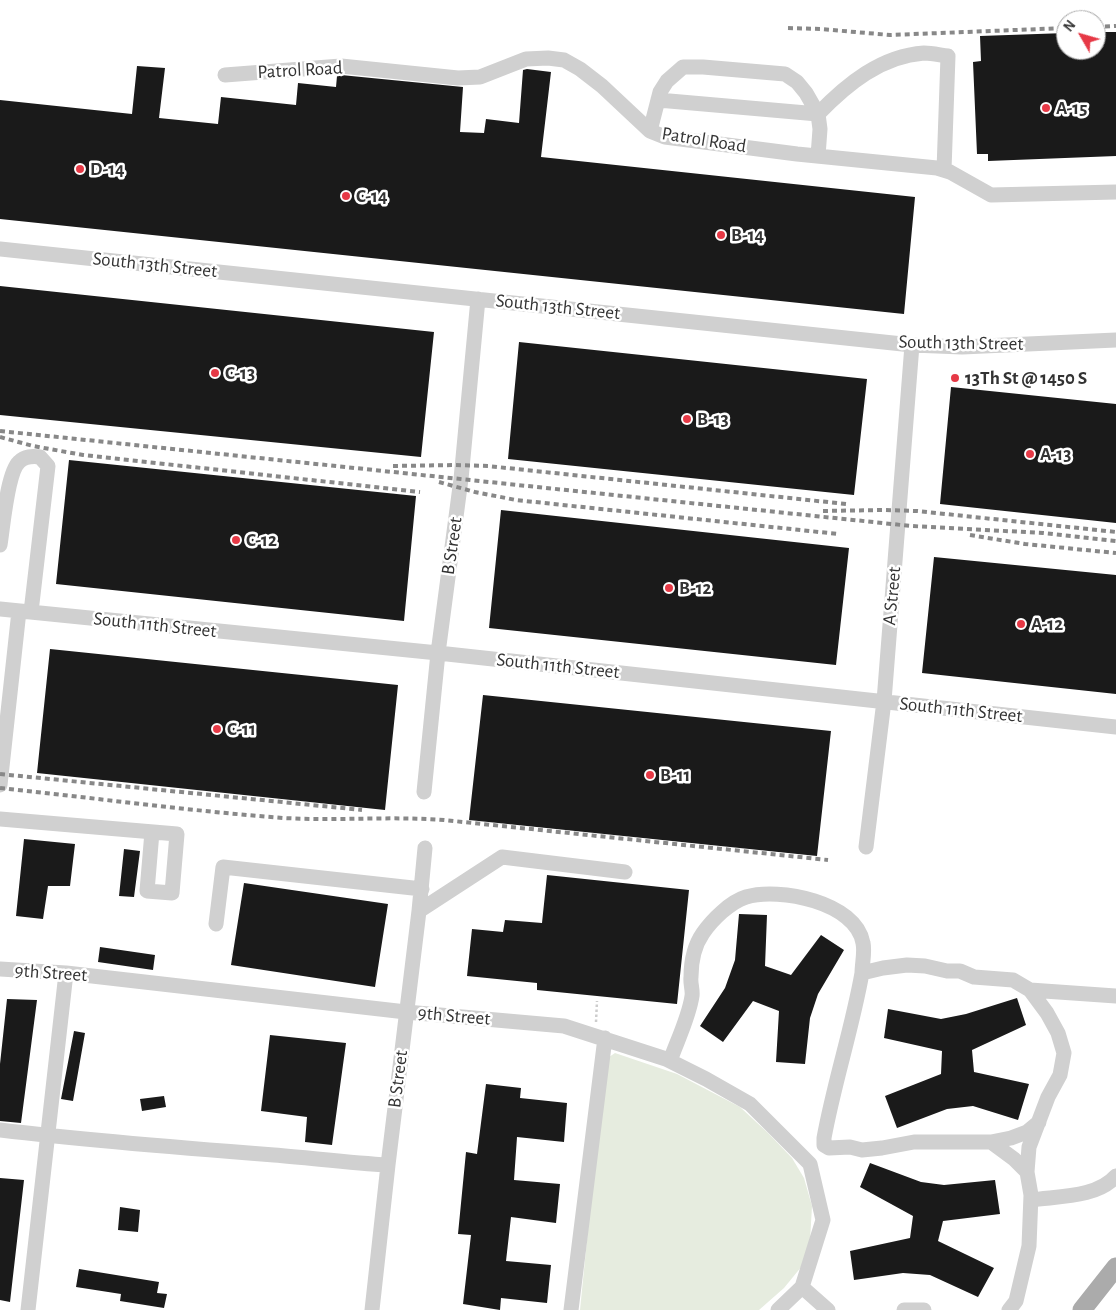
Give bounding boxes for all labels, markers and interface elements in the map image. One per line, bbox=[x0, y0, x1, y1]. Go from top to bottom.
north arrow bbox=[1056, 10, 1106, 60]
text: N bbox=[1061, 18, 1078, 35]
street label: Patrol Road bbox=[257, 56, 343, 84]
place label: A-15 bbox=[1056, 97, 1087, 119]
marker: A-15 bbox=[1040, 102, 1052, 114]
street label: Patrol Road bbox=[660, 122, 748, 158]
place label: D-14 bbox=[90, 158, 125, 180]
marker: D-14 bbox=[74, 163, 86, 175]
place label: C-14 bbox=[356, 185, 388, 207]
marker: C-14 bbox=[340, 190, 352, 202]
place label: B-14 bbox=[731, 224, 764, 246]
marker: B-14 bbox=[715, 229, 727, 241]
street label: South 13th Street bbox=[92, 247, 218, 283]
street label: South 13th Street bbox=[495, 289, 621, 325]
street label: South 13th Street bbox=[898, 331, 1024, 355]
place label: C-13 bbox=[225, 362, 255, 384]
marker: C-13 bbox=[209, 367, 221, 379]
place label: 13Th St @ 1450 S bbox=[965, 367, 1087, 389]
marker: 13Th St @ 1450 S bbox=[949, 372, 961, 384]
place label: B-13 bbox=[697, 408, 729, 430]
marker: B-13 bbox=[681, 413, 693, 425]
place label: A-13 bbox=[1040, 443, 1071, 465]
marker: A-13 bbox=[1024, 448, 1036, 460]
street label: B Street bbox=[437, 516, 467, 576]
place label: C-12 bbox=[246, 529, 277, 551]
marker: C-12 bbox=[230, 534, 242, 546]
street label: A Street bbox=[878, 566, 906, 626]
place label: B-12 bbox=[679, 577, 712, 599]
marker: B-12 bbox=[663, 582, 675, 594]
street label: South 11th Street bbox=[92, 607, 218, 643]
place label: A-12 bbox=[1031, 613, 1063, 635]
marker: A-12 bbox=[1015, 618, 1027, 630]
street label: South 11th Street bbox=[495, 648, 621, 684]
street label: South 11th Street bbox=[898, 692, 1024, 728]
place label: C-11 bbox=[227, 718, 256, 740]
marker: C-11 bbox=[211, 723, 223, 735]
place label: B-11 bbox=[660, 764, 690, 786]
marker: B-11 bbox=[644, 769, 656, 781]
street label: 9th Street bbox=[14, 959, 88, 987]
street label: 9th Street bbox=[417, 1001, 491, 1031]
street label: B Street bbox=[383, 1049, 413, 1109]

